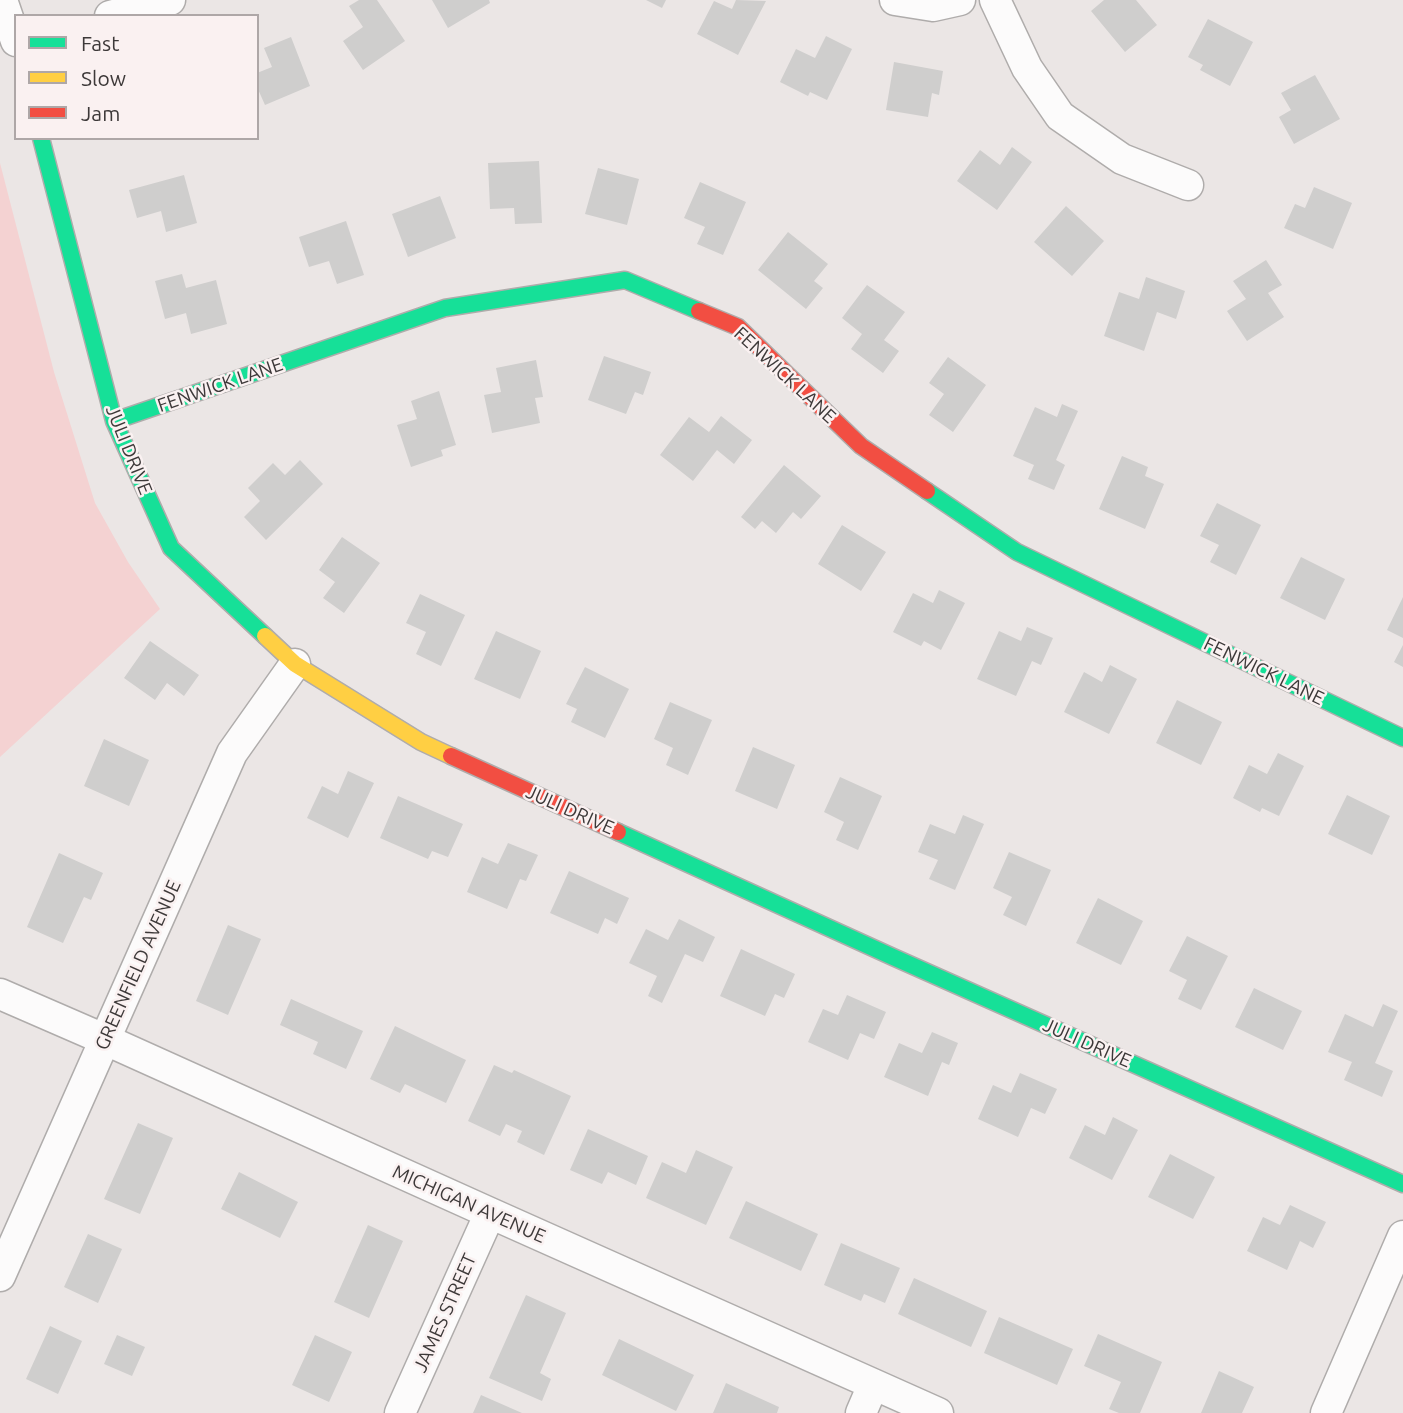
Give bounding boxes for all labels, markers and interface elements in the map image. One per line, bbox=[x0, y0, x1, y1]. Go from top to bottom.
legend bbox=[14, 14, 259, 140]
text: Fast bbox=[81, 31, 119, 55]
text: Slow bbox=[81, 66, 126, 90]
text: Jam bbox=[81, 101, 120, 125]
street label: FENWICK LANE bbox=[729, 322, 841, 428]
street label: FENWICK LANE bbox=[154, 353, 286, 417]
street label: JULI DRIVE bbox=[101, 402, 157, 498]
street label: FENWICK LANE bbox=[1200, 632, 1328, 710]
street label: JULI DRIVE bbox=[522, 780, 618, 840]
street label: GREENFIELD AVENUE bbox=[90, 877, 186, 1053]
street label: JULI DRIVE bbox=[1039, 1013, 1135, 1073]
street label: MICHIGAN AVENUE bbox=[389, 1160, 549, 1248]
street label: JAMES STREET bbox=[409, 1250, 481, 1376]

